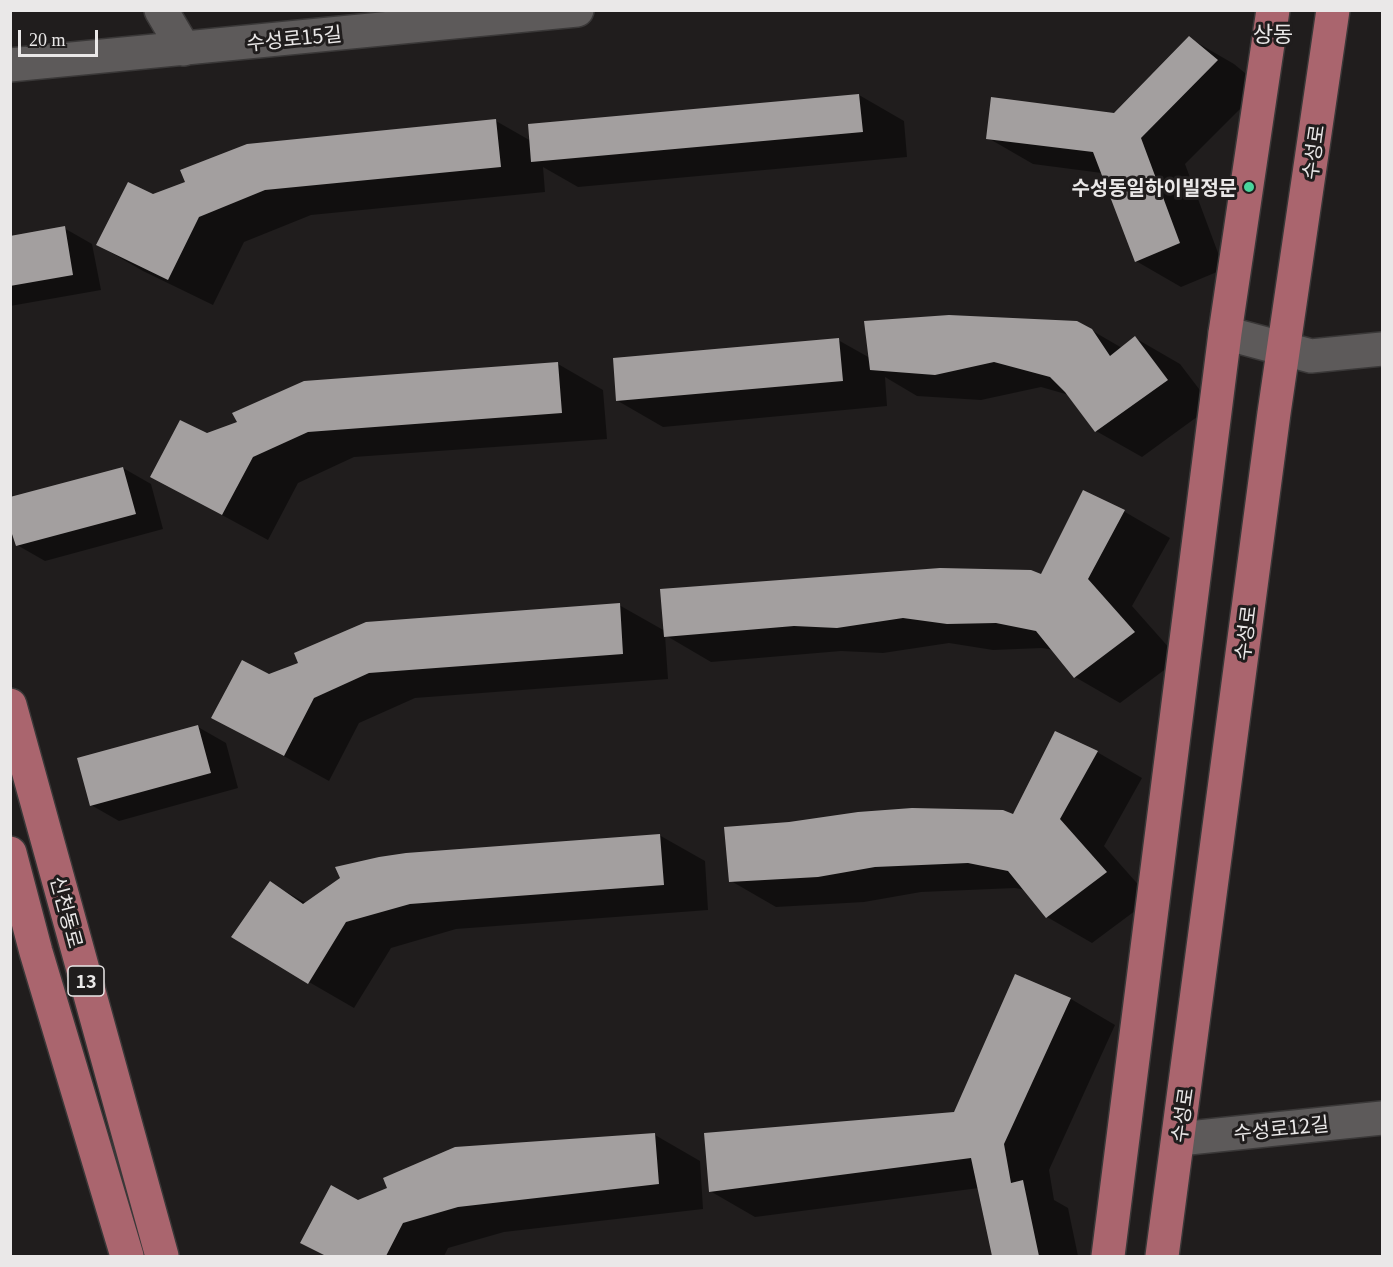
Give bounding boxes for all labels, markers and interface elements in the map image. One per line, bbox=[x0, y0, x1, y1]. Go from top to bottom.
scale bar bbox=[21, 18, 100, 56]
street label: 수성로15길 bbox=[245, 21, 343, 55]
district label: 상동 bbox=[1253, 21, 1293, 47]
text: 20 m bbox=[29, 30, 66, 50]
street label: 수성로 bbox=[1297, 123, 1329, 181]
place label: 수성동일하이빌정문 bbox=[1071, 175, 1237, 199]
marker: 수성동일하이빌정문 bbox=[1242, 180, 1256, 194]
street label: 수성로 bbox=[1230, 604, 1260, 662]
street label: 신천동로 bbox=[46, 873, 88, 951]
road number: 13 bbox=[68, 966, 104, 996]
street label: 수성로 bbox=[1166, 1086, 1198, 1144]
street label: 수성로12길 bbox=[1232, 1111, 1330, 1145]

